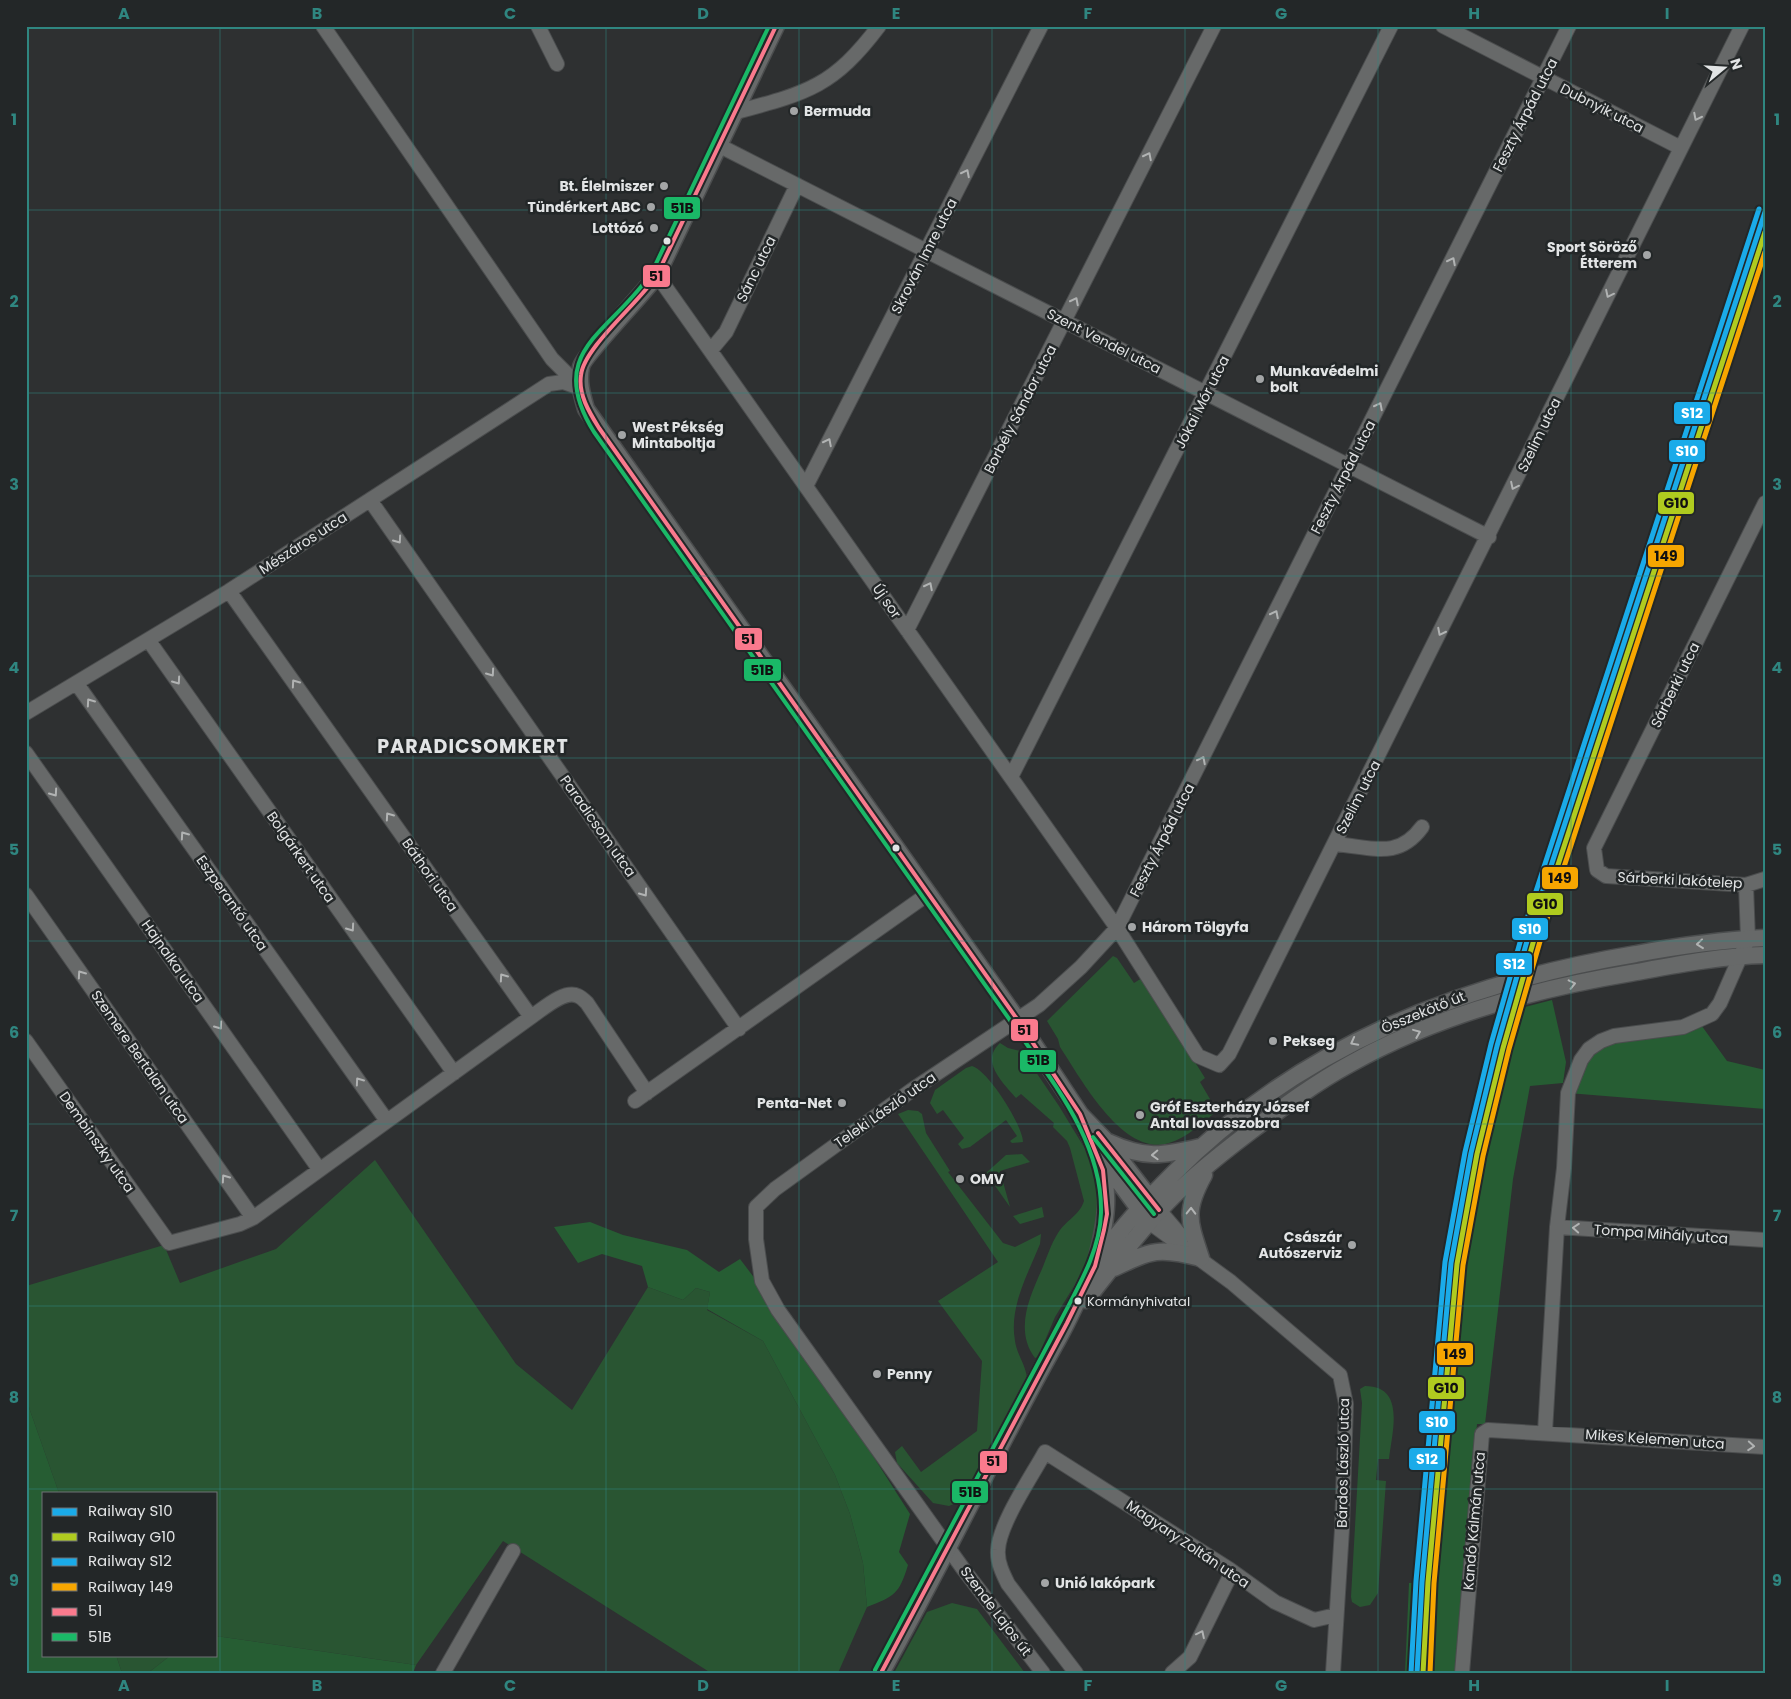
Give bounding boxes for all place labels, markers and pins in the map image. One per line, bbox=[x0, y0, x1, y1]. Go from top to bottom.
place label: Bermuda bbox=[804, 101, 871, 121]
marker: Bermuda bbox=[788, 105, 800, 117]
place label: Bt. Élelmiszer bbox=[559, 176, 654, 196]
marker: Bt. Élelmiszer bbox=[658, 180, 670, 192]
place label: Tündérkert ABC bbox=[528, 197, 641, 217]
marker: Tündérkert ABC bbox=[645, 201, 657, 213]
place label: Lottózó bbox=[592, 218, 644, 238]
marker: Lottózó bbox=[648, 222, 660, 234]
unlabelled marker bbox=[662, 236, 672, 246]
place label: Sport Söröző Étterem bbox=[1547, 237, 1637, 273]
marker: Sport Söröző Étterem bbox=[1641, 249, 1653, 261]
place label: Munkavédelmi bolt bbox=[1270, 361, 1379, 397]
marker: Munkavédelmi bolt bbox=[1254, 373, 1266, 385]
place label: West Pékség Mintaboltja bbox=[632, 417, 724, 453]
marker: West Pékség Mintaboltja bbox=[616, 429, 628, 441]
unlabelled marker bbox=[891, 843, 901, 853]
place label: Három Tölgyfa bbox=[1142, 917, 1249, 937]
marker: Három Tölgyfa bbox=[1126, 921, 1138, 933]
place label: Pekseg bbox=[1283, 1031, 1335, 1051]
marker: Pekseg bbox=[1267, 1035, 1279, 1047]
place label: Penta-Net bbox=[757, 1093, 832, 1113]
marker: Penta-Net bbox=[836, 1097, 848, 1109]
place label: Gróf Eszterházy József Antal lovasszobra bbox=[1150, 1097, 1309, 1133]
marker: Gróf Eszterházy József Antal lovasszobra bbox=[1134, 1109, 1146, 1121]
place label: OMV bbox=[970, 1169, 1005, 1189]
marker: OMV bbox=[954, 1173, 966, 1185]
place label: Császár Autószerviz bbox=[1258, 1227, 1342, 1263]
marker: Császár Autószerviz bbox=[1346, 1239, 1358, 1251]
place label: Kormányhivatal bbox=[1087, 1292, 1190, 1311]
marker: Kormányhivatal bbox=[1073, 1296, 1083, 1306]
place label: Penny bbox=[887, 1364, 932, 1384]
marker: Penny bbox=[871, 1368, 883, 1380]
place label: Unió lakópark bbox=[1055, 1573, 1156, 1593]
marker: Unió lakópark bbox=[1039, 1577, 1051, 1589]

